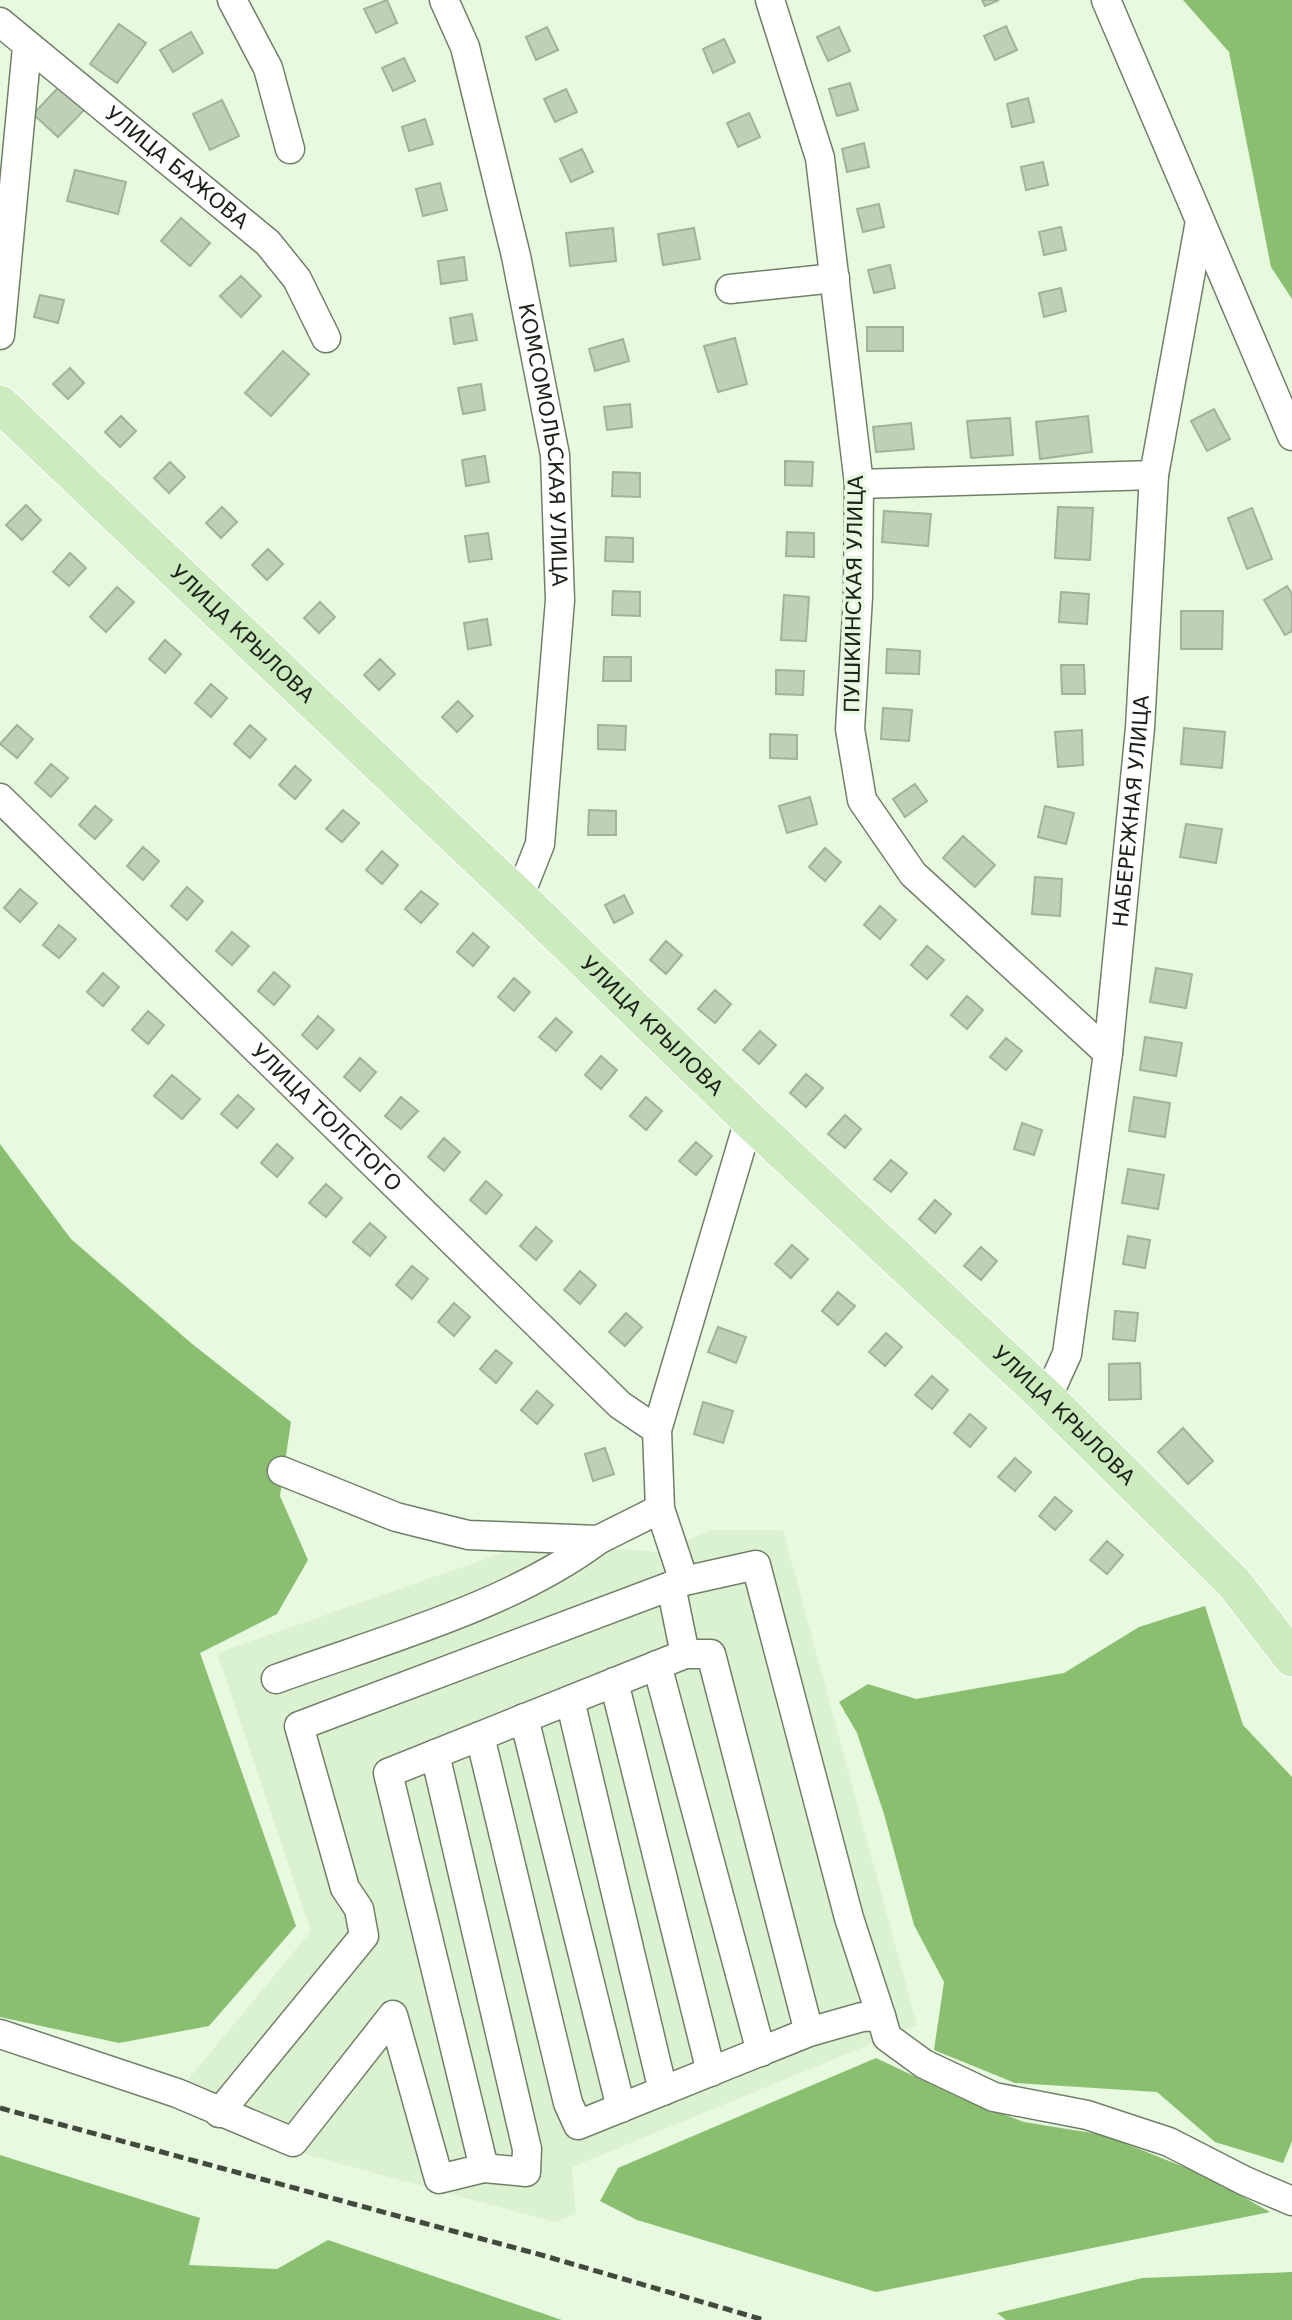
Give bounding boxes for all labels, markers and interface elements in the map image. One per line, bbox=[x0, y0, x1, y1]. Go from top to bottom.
street label: УЛИЦА БАЖОВА bbox=[100, 102, 254, 234]
street label: КОМСОМОЛЬСКАЯ УЛИЦА bbox=[514, 301, 572, 588]
street label: ПУШКИНСКАЯ УЛИЦА bbox=[840, 474, 868, 713]
street label: УЛИЦА КРЫЛОВА bbox=[165, 560, 319, 708]
street label: НАБЕРЕЖНАЯ УЛИЦА bbox=[1108, 694, 1154, 928]
street label: УЛИЦА КРЫЛОВА bbox=[576, 952, 729, 1101]
street label: УЛИЦА ТОЛСТОГО bbox=[247, 1039, 406, 1196]
street label: УЛИЦА КРЫЛОВА bbox=[987, 1341, 1140, 1490]

